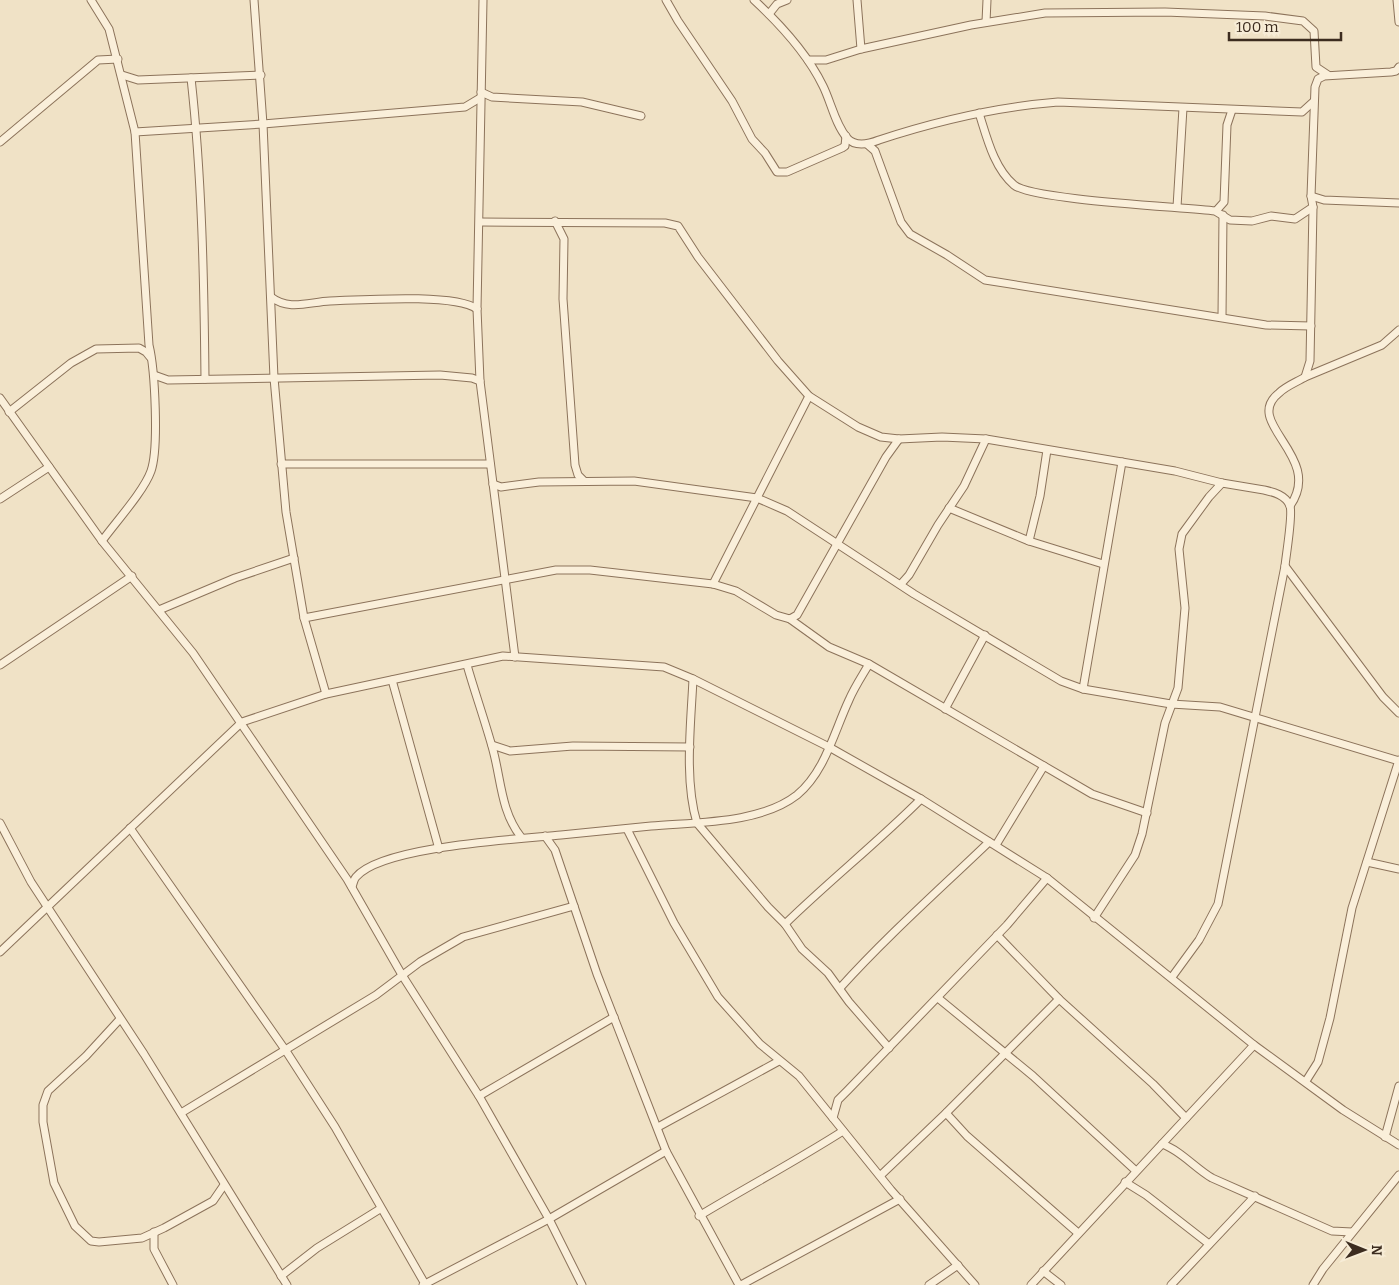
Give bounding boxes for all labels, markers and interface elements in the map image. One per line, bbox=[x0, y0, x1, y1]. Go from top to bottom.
scale bar bbox=[1229, 10, 1342, 42]
text: 100 m bbox=[1236, 18, 1279, 36]
north arrow bbox=[1339, 1225, 1389, 1275]
text: N bbox=[1368, 1245, 1385, 1256]

